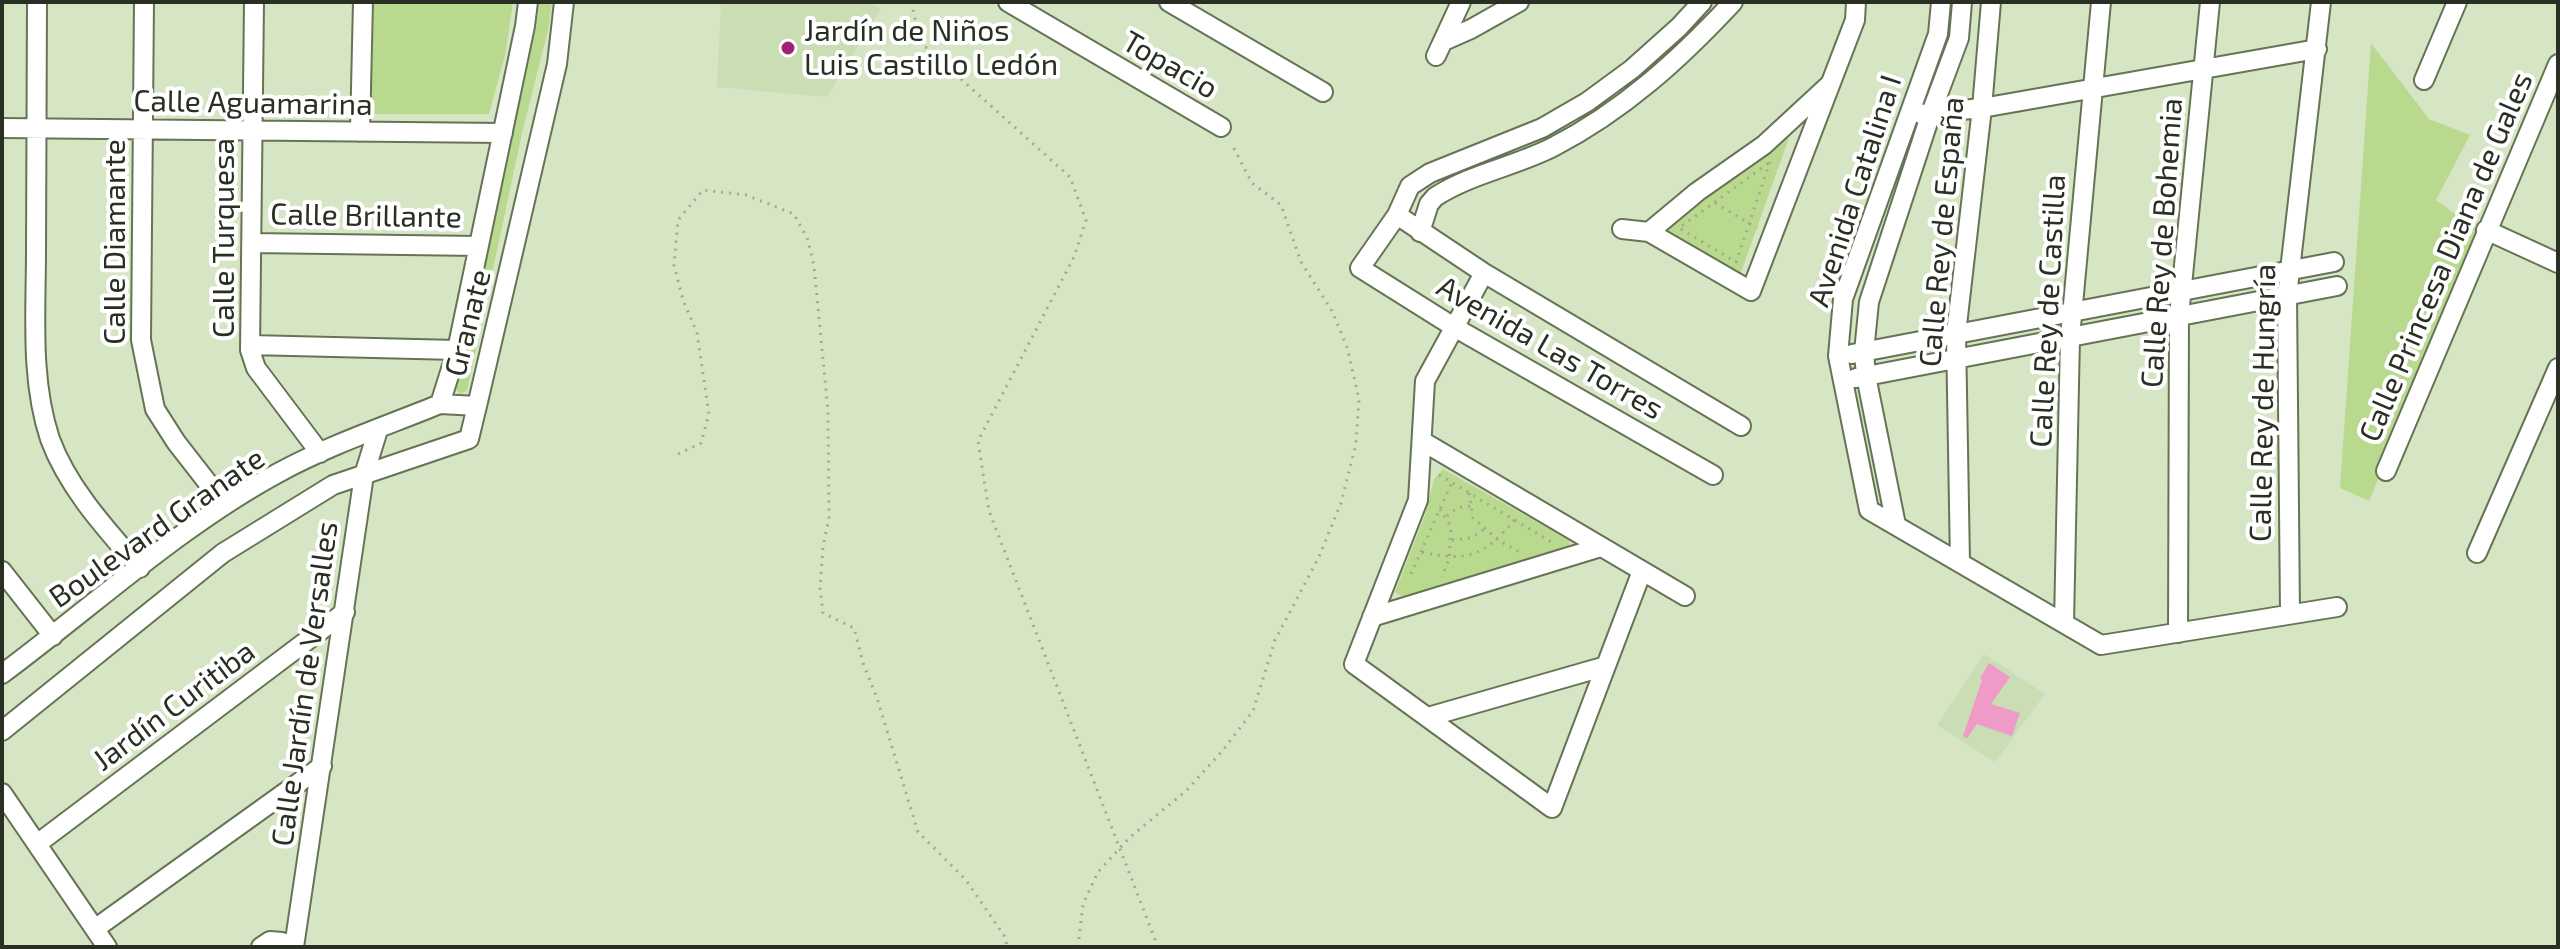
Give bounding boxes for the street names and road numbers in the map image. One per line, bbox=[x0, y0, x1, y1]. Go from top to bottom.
street label: Topacio bbox=[1116, 23, 1224, 107]
street label: Calle Princesa Diana de Gales bbox=[2352, 67, 2540, 447]
street label: Avenida Catalina I bbox=[1801, 71, 1909, 311]
street label: Calle Aguamarina bbox=[133, 83, 373, 123]
street label: Calle Rey de España bbox=[1912, 95, 1972, 369]
street label: Calle Rey de Bohemia bbox=[2134, 97, 2190, 389]
street label: Calle Turquesa bbox=[206, 138, 242, 338]
street label: Calle Diamante bbox=[97, 139, 133, 345]
street label: Calle Rey de Castilla bbox=[2023, 174, 2073, 448]
street label: Calle Brillante bbox=[270, 196, 462, 236]
street label: Calle Rey de Hungría bbox=[2243, 263, 2283, 543]
street label: Granate bbox=[437, 266, 499, 380]
street label: Avenida Las Torres bbox=[1431, 269, 1669, 427]
street label: Boulevard Granate bbox=[43, 440, 271, 616]
street label: Calle Jardín de Versalles bbox=[264, 519, 346, 849]
street label: Jardín Curitiba bbox=[86, 633, 262, 779]

